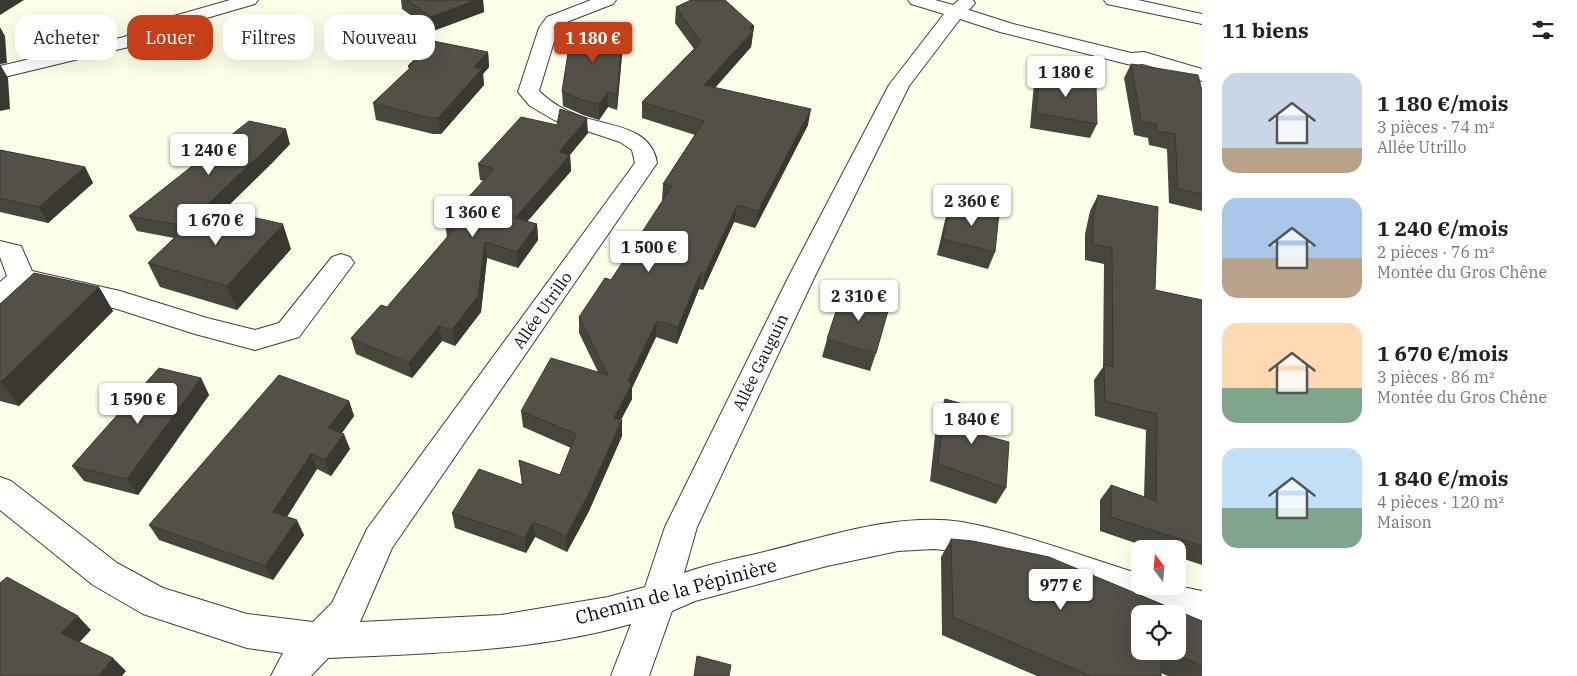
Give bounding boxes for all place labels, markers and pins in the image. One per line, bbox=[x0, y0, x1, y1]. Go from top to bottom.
pin: 1 180 € bbox=[547, 22, 639, 64]
pin: 1 180 € bbox=[1020, 56, 1112, 98]
pin: 1 240 € bbox=[163, 134, 255, 176]
pin: 2 360 € bbox=[926, 184, 1018, 227]
pin: 1 360 € bbox=[427, 196, 519, 238]
pin: 1 670 € bbox=[170, 204, 262, 246]
pin: 1 500 € bbox=[603, 230, 695, 273]
pin: 2 310 € bbox=[813, 280, 905, 322]
pin: 1 590 € bbox=[92, 382, 184, 425]
pin: 1 840 € bbox=[926, 402, 1018, 445]
pin: 977 € bbox=[1026, 568, 1096, 611]

